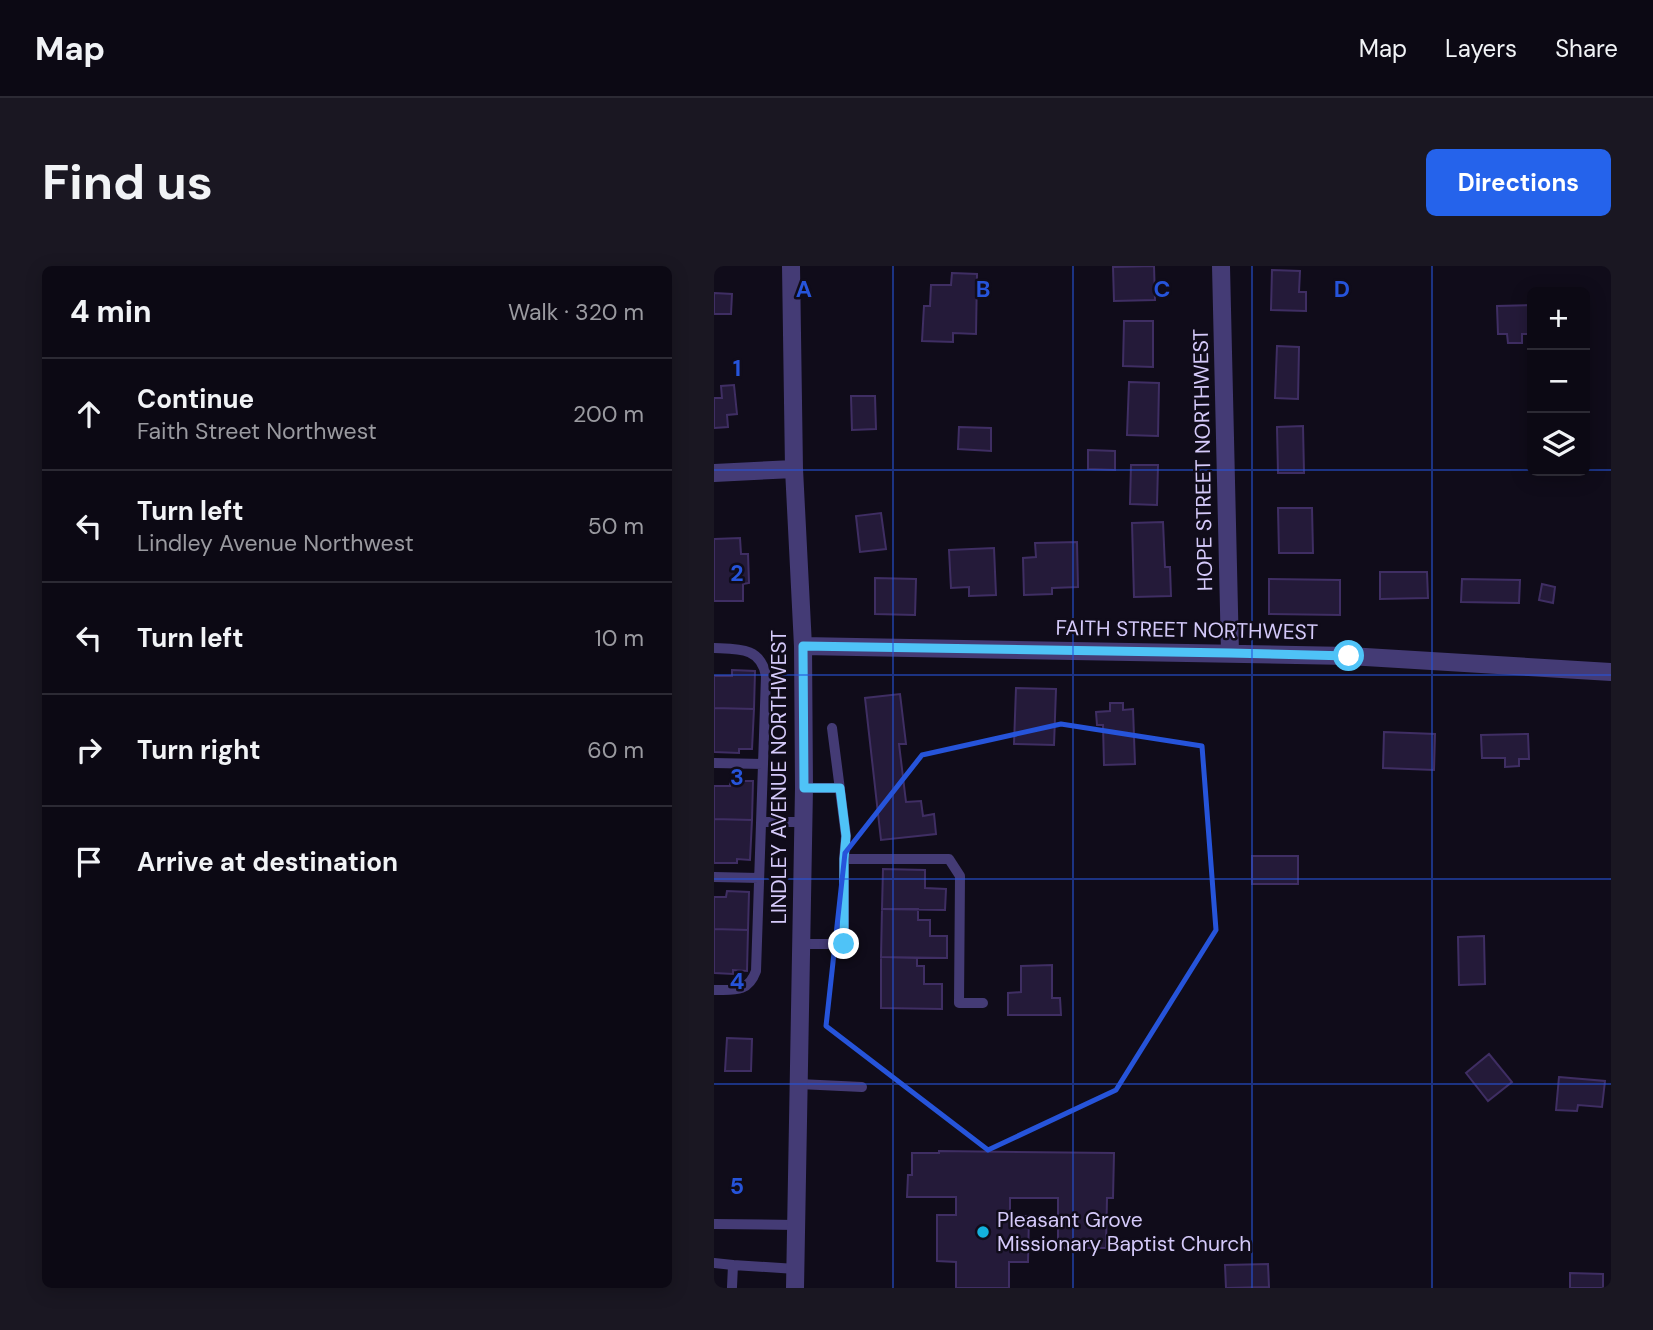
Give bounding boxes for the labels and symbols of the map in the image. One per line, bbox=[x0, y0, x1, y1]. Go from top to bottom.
text: A bbox=[796, 274, 812, 304]
text: B bbox=[976, 274, 990, 304]
text: C bbox=[1154, 274, 1170, 304]
text: D bbox=[1334, 274, 1350, 304]
street label: HOPE STREET NORTHWEST bbox=[1187, 328, 1219, 591]
text: 1 bbox=[733, 353, 741, 383]
text: 2 bbox=[730, 558, 744, 588]
street label: FAITH STREET NORTHWEST bbox=[1055, 614, 1319, 646]
street label: LINDLEY AVENUE NORTHWEST bbox=[765, 630, 793, 924]
route start bbox=[1333, 640, 1364, 671]
text: 3 bbox=[730, 762, 744, 792]
route end bbox=[828, 928, 859, 959]
text: 4 bbox=[730, 966, 745, 996]
text: 5 bbox=[730, 1171, 744, 1201]
place label: Pleasant Grove Missionary Baptist Church bbox=[997, 1206, 1251, 1258]
marker: Pleasant Grove Missionary Baptist Church bbox=[975, 1224, 991, 1240]

